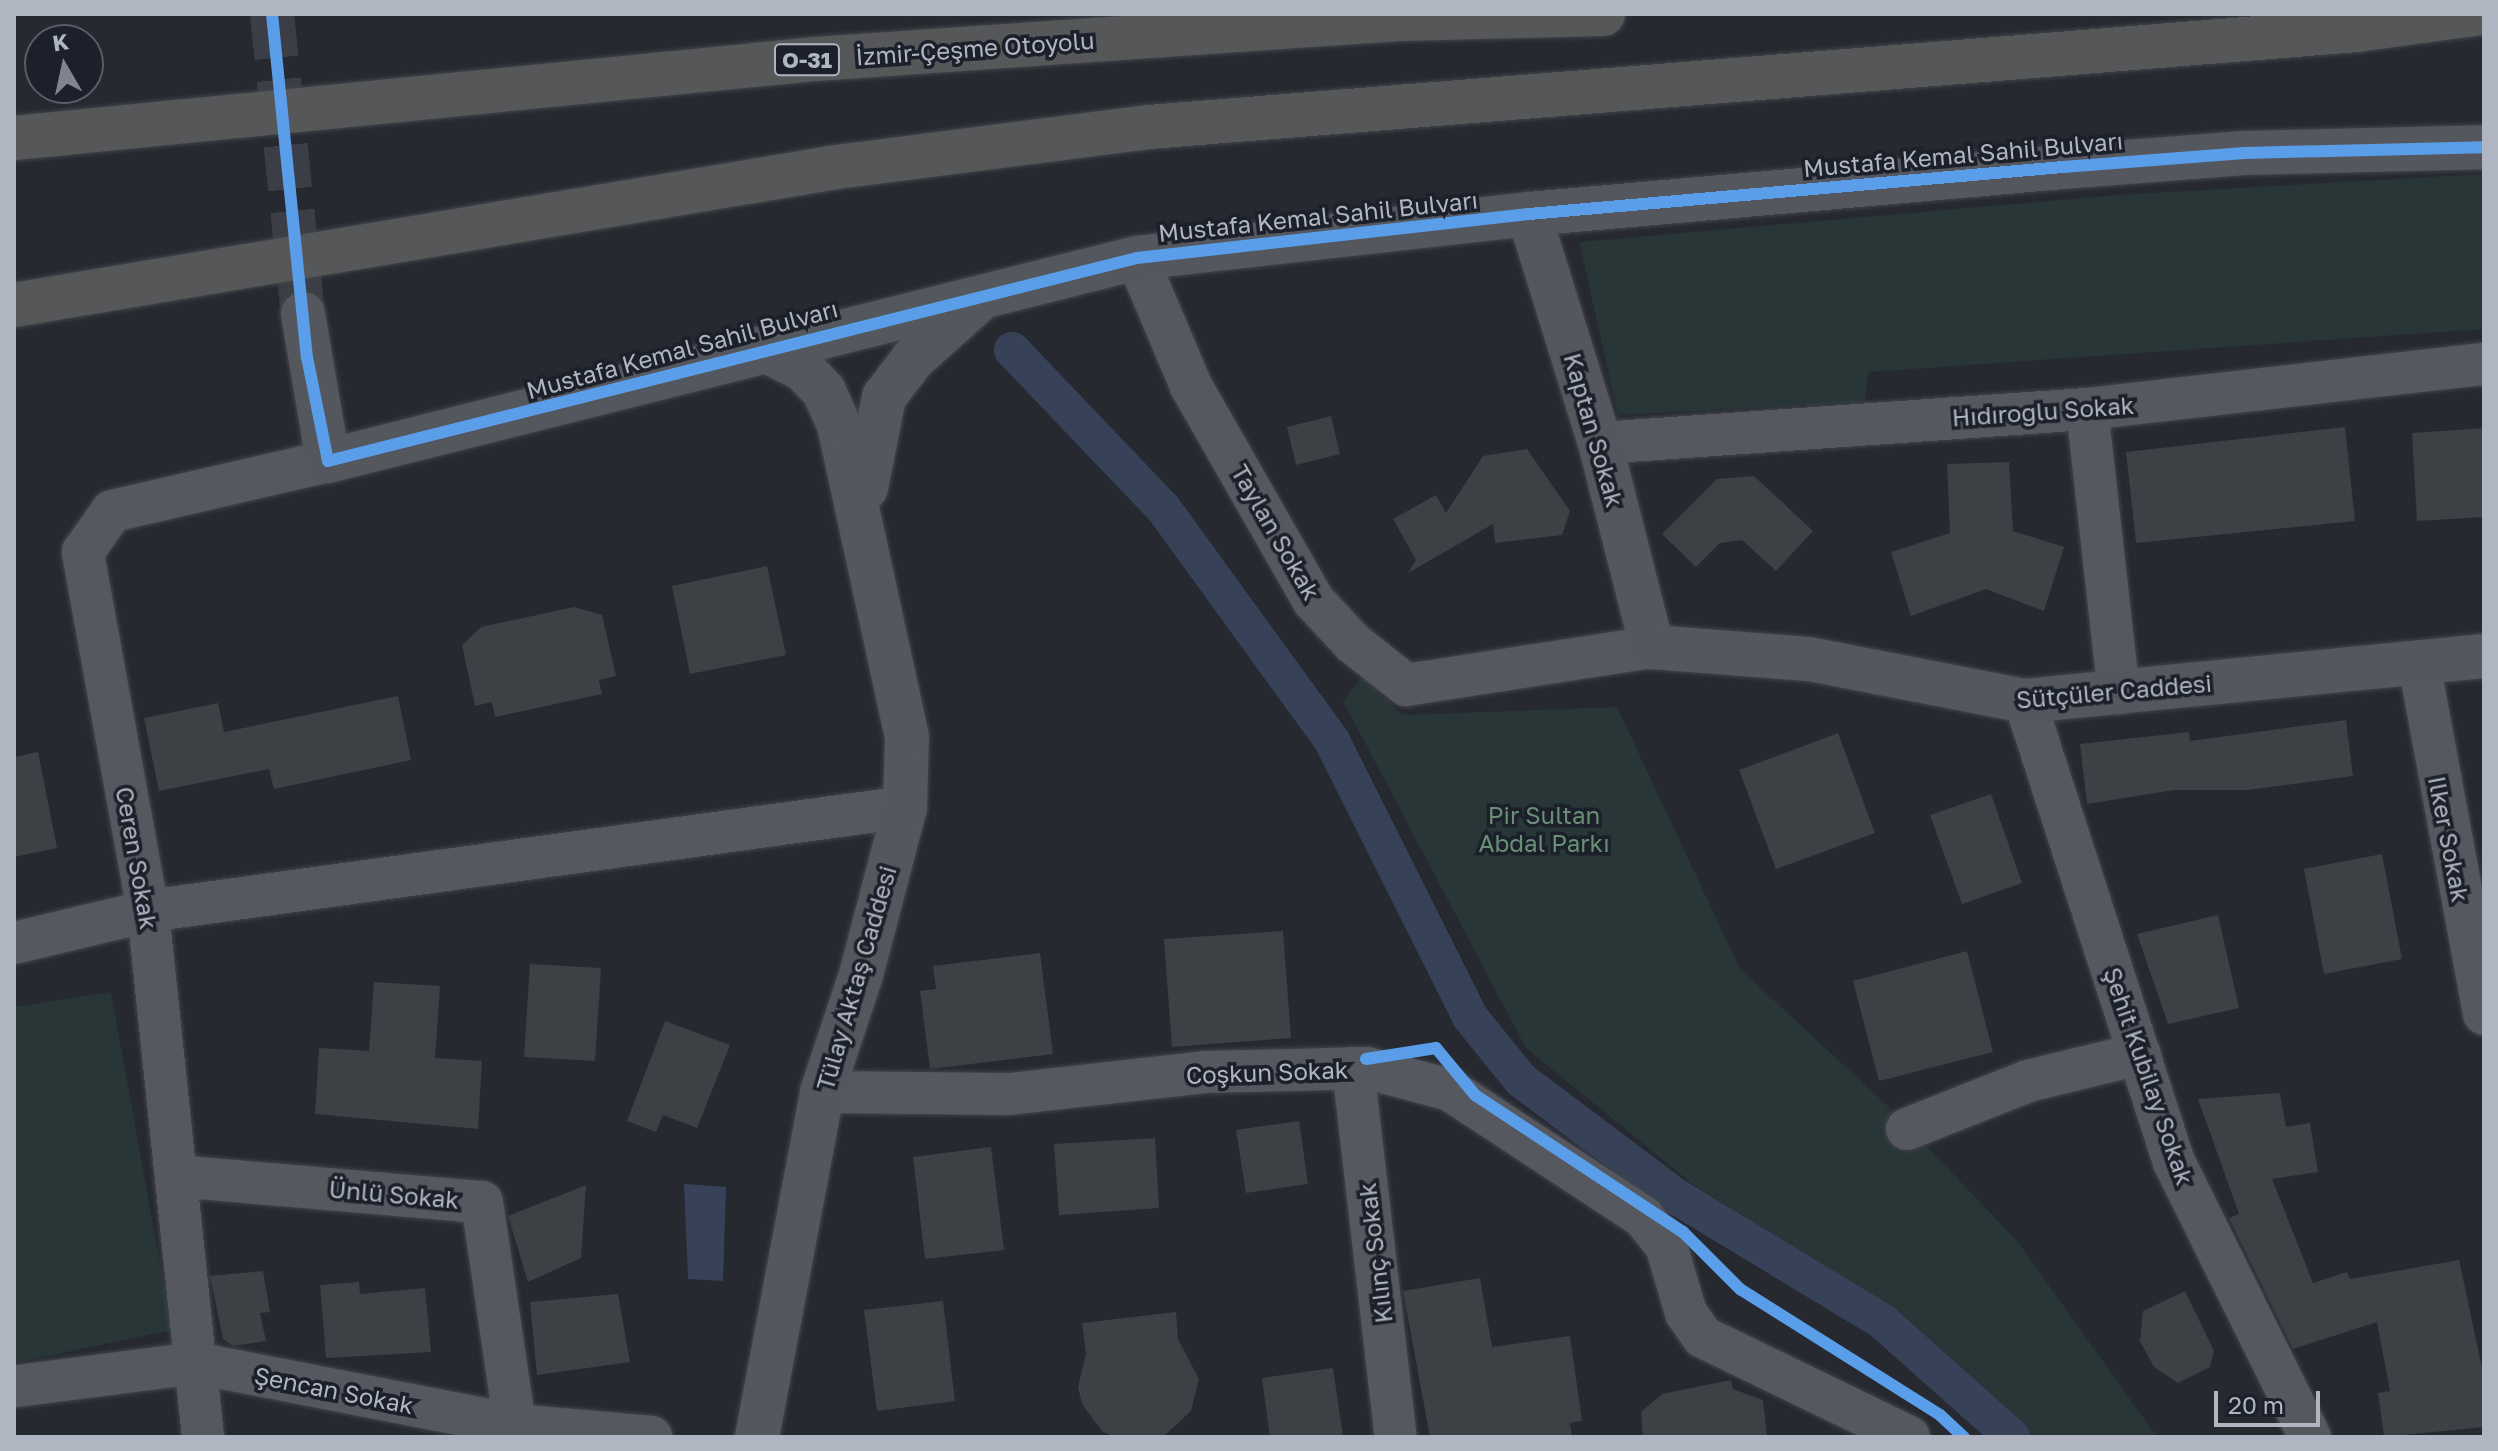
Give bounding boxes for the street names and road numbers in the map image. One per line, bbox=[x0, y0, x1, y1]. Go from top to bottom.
street label: İzmir-Çeşme Otoyolu bbox=[855, 25, 1095, 71]
road number: O-31 bbox=[773, 42, 841, 78]
street label: Mustafa Kemal Sahil Bulvarı bbox=[1802, 126, 2124, 182]
street label: Mustafa Kemal Sahil Bulvarı bbox=[1157, 185, 1479, 247]
street label: Mustafa Kemal Sahil Bulvarı bbox=[523, 294, 841, 404]
street label: Kaptan Sokak bbox=[1558, 350, 1630, 510]
street label: Hıdıroğlu Sokak bbox=[1951, 390, 2135, 432]
street label: Taylan Sokak bbox=[1226, 459, 1326, 605]
street label: Sütçüler Caddesi bbox=[2015, 668, 2213, 714]
street label: Ilker Sokak bbox=[2423, 774, 2475, 904]
street label: Ceren Sokak bbox=[110, 784, 164, 932]
street label: Tülay Aktaş Caddesi bbox=[810, 862, 902, 1094]
street label: Şehit Kubilay Sokak bbox=[2098, 963, 2200, 1189]
street label: Coşkun Sokak bbox=[1185, 1055, 1349, 1089]
street label: Ünlü Sokak bbox=[328, 1174, 460, 1214]
street label: Kılınç Sokak bbox=[1352, 1181, 1398, 1325]
street label: Şencan Sokak bbox=[252, 1360, 416, 1420]

